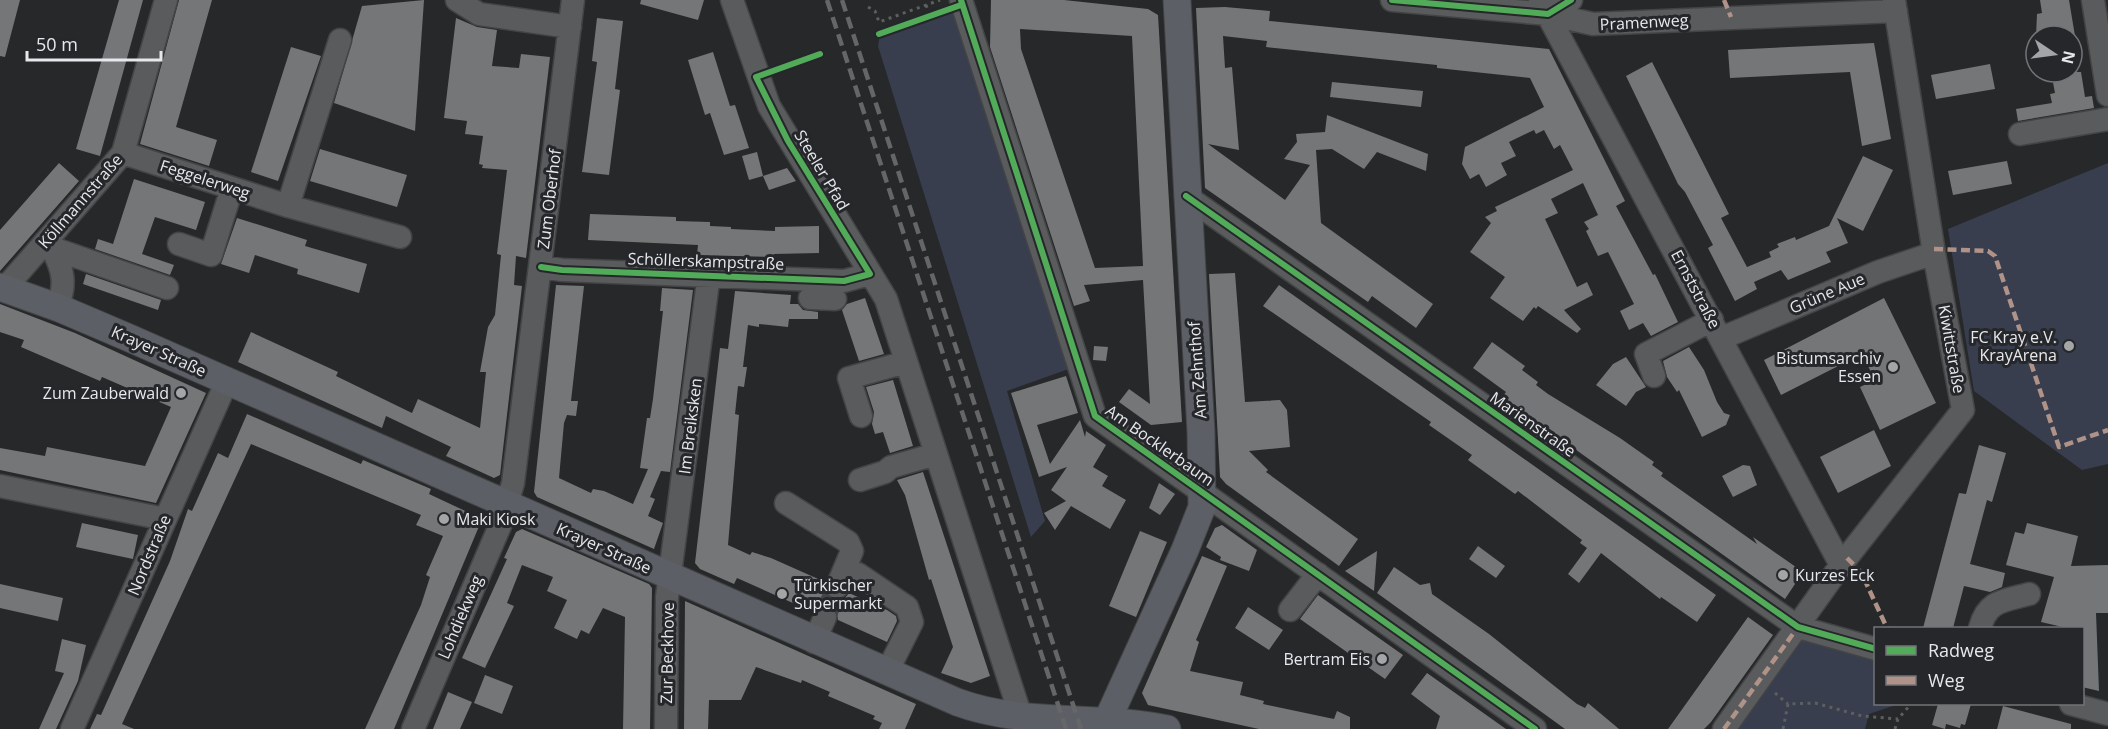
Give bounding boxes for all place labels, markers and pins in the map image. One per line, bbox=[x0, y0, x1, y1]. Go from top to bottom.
place label: FC Kray e.V. KrayArena bbox=[1970, 326, 2057, 366]
marker: FC Kray e.V. KrayArena bbox=[2062, 339, 2076, 353]
place label: Bistumsarchiv Essen bbox=[1776, 347, 1881, 387]
marker: Bistumsarchiv Essen bbox=[1886, 360, 1900, 374]
place label: Zum Zauberwald bbox=[43, 382, 169, 404]
marker: Zum Zauberwald bbox=[174, 386, 188, 400]
place label: Maki Kiosk bbox=[456, 508, 536, 530]
marker: Maki Kiosk bbox=[437, 512, 451, 526]
place label: Kurzes Eck bbox=[1795, 564, 1875, 586]
marker: Kurzes Eck bbox=[1776, 568, 1790, 582]
place label: Türkischer Supermarkt bbox=[794, 574, 883, 614]
marker: Türkischer Supermarkt bbox=[775, 587, 789, 601]
place label: Bertram Eis bbox=[1283, 648, 1370, 670]
marker: Bertram Eis bbox=[1375, 652, 1389, 666]

